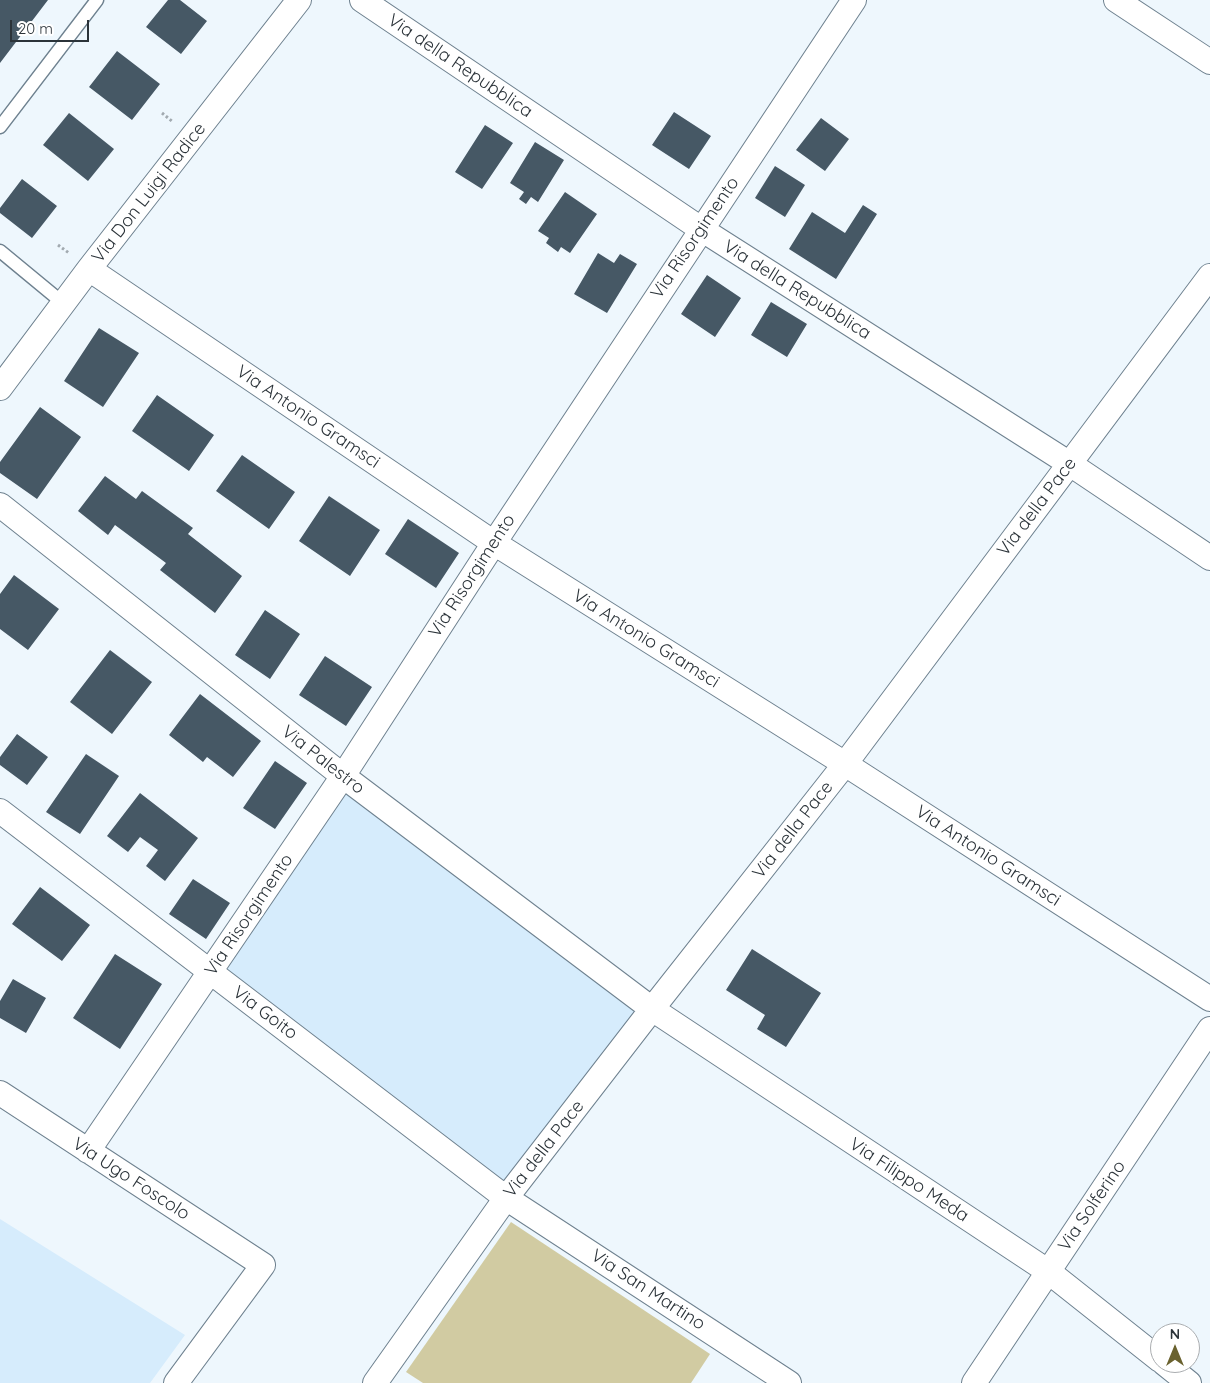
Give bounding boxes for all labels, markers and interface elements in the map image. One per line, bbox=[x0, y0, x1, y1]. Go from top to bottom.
street label: Via della Repubblica bbox=[383, 9, 537, 123]
scale bar bbox=[12, 10, 91, 42]
text: 20 m bbox=[18, 19, 53, 38]
street label: Via Don Luigi Radice bbox=[88, 119, 210, 267]
street label: Via Risorgimento bbox=[646, 173, 744, 303]
street label: Via della Repubblica bbox=[719, 236, 875, 344]
street label: Via Antonio Gramsci bbox=[232, 361, 384, 473]
street label: Via della Pace bbox=[993, 453, 1081, 561]
street label: Via Risorgimento bbox=[424, 510, 520, 642]
street label: Via Antonio Gramsci bbox=[569, 585, 723, 693]
street label: Via Palestro bbox=[277, 721, 369, 799]
street label: Via della Pace bbox=[748, 777, 838, 883]
street label: Via Antonio Gramsci bbox=[911, 801, 1065, 911]
street label: Via Risorgimento bbox=[200, 850, 298, 980]
street label: Via Goito bbox=[228, 982, 302, 1044]
street label: Via della Pace bbox=[499, 1096, 589, 1202]
street label: Via Ugo Foscolo bbox=[68, 1133, 194, 1225]
street label: Via Filippo Meda bbox=[845, 1133, 973, 1227]
street label: Via Solferino bbox=[1054, 1157, 1130, 1255]
street label: Via San Martino bbox=[587, 1245, 709, 1335]
north arrow bbox=[1150, 1323, 1200, 1373]
text: N bbox=[1170, 1325, 1180, 1343]

